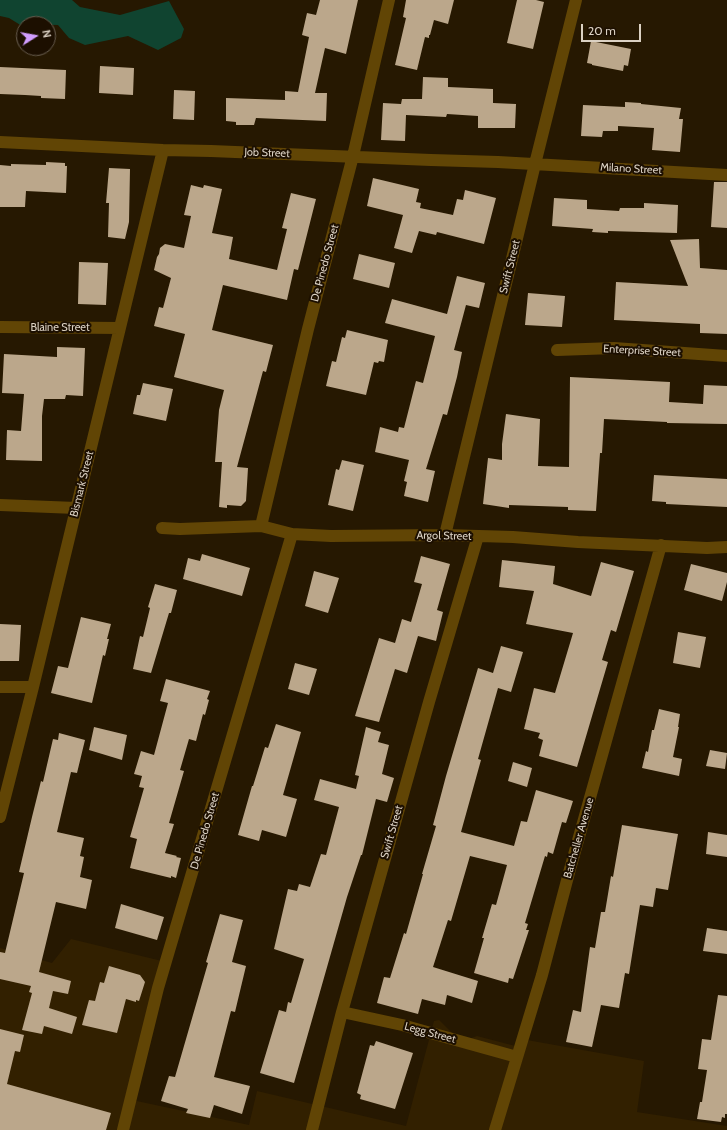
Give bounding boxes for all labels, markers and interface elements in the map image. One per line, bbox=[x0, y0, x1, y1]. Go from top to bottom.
north arrow bbox=[16, 16, 56, 56]
scale bar bbox=[583, 16, 643, 42]
text: 20 m bbox=[588, 23, 616, 38]
text: N bbox=[39, 29, 54, 39]
street label: Job Street bbox=[244, 146, 290, 160]
street label: Milano Street bbox=[600, 161, 662, 177]
street label: De Pinedo Street bbox=[308, 223, 342, 303]
street label: Swift Street bbox=[497, 239, 523, 295]
street label: Blaine Street bbox=[30, 321, 90, 335]
street label: Enterprise Street bbox=[603, 342, 681, 360]
street label: Bismark Street bbox=[67, 450, 97, 518]
street label: Argol Street bbox=[416, 529, 472, 543]
street label: De Pinedo Street bbox=[188, 791, 222, 871]
street label: Batcheller Avenue bbox=[561, 796, 597, 880]
street label: Swift Street bbox=[378, 804, 406, 860]
street label: Legg Street bbox=[403, 1020, 457, 1046]

